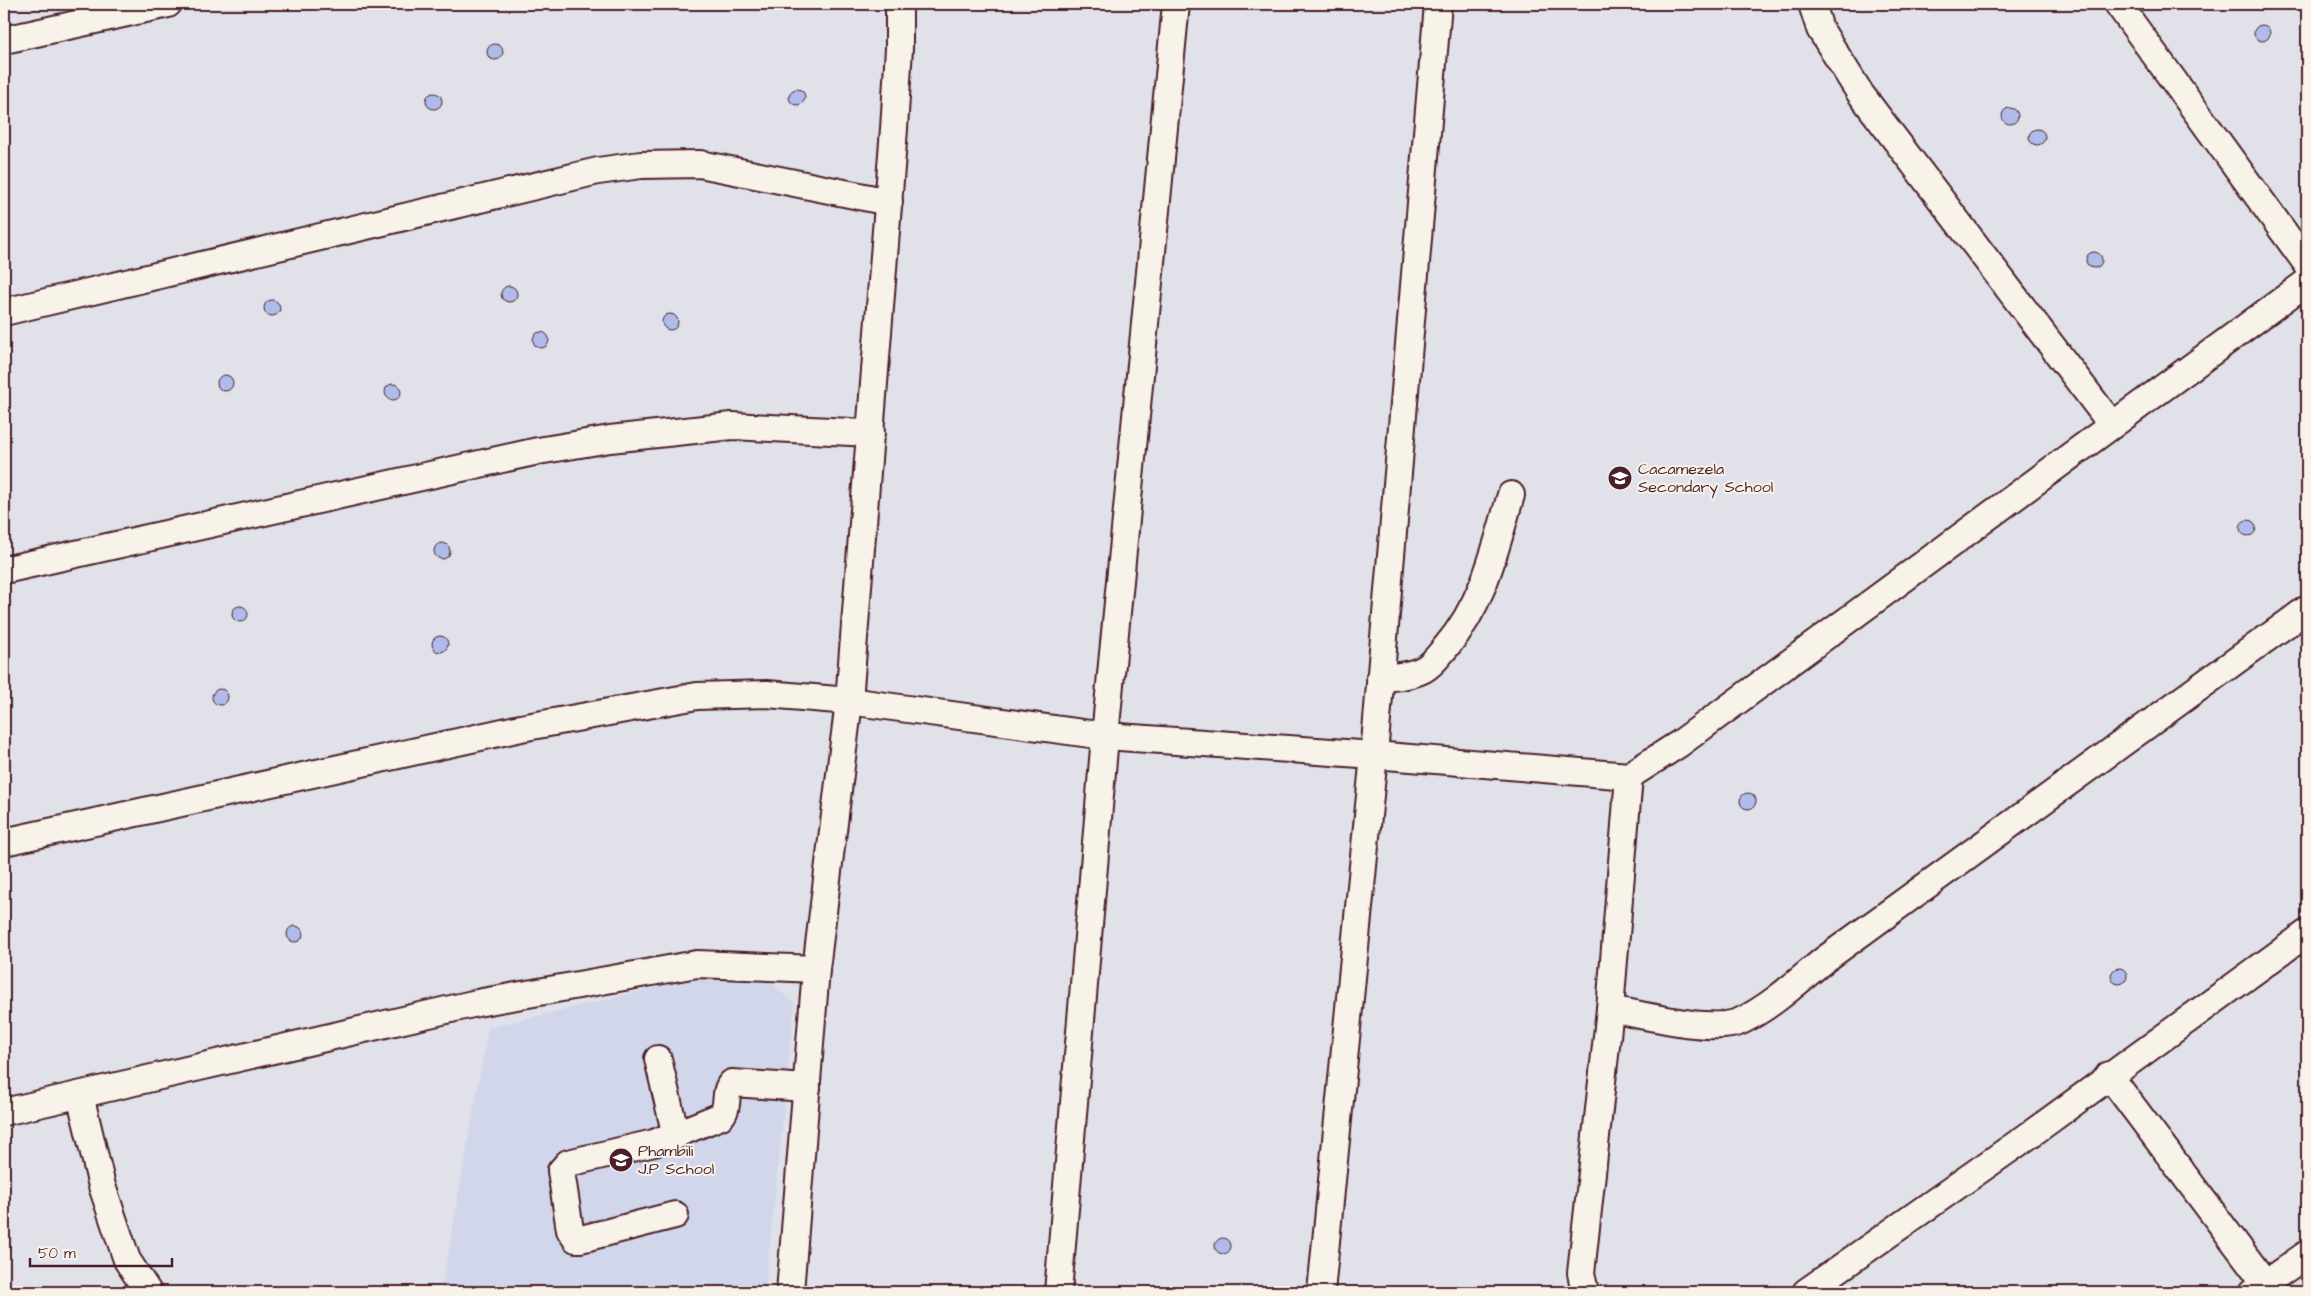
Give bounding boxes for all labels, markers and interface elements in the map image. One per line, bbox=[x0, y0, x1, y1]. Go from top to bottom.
place label: Cacamezela Secondary School bbox=[1638, 458, 1773, 499]
school or university icon: Cacamezela Secondary School bbox=[1607, 465, 1633, 491]
place label: Phambili J.P School bbox=[638, 1140, 714, 1180]
school or university icon: Phambili J.P School bbox=[608, 1147, 634, 1173]
scale bar bbox=[30, 1236, 172, 1268]
text: 50 m bbox=[38, 1243, 76, 1264]

